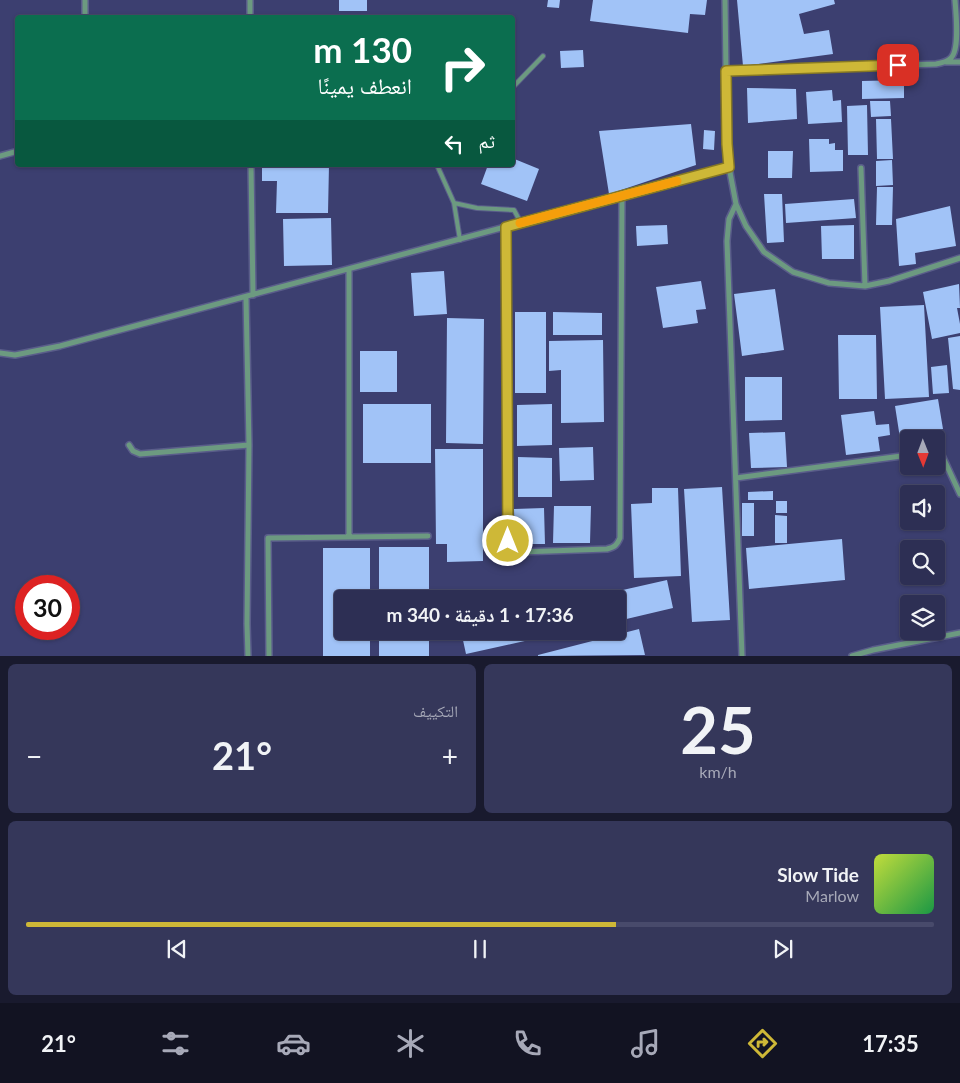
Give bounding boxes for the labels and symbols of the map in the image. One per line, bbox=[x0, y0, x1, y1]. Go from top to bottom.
pin bbox=[877, 44, 919, 86]
north arrow bbox=[900, 430, 945, 475]
position arrow bbox=[481, 514, 533, 566]
speed limit sign: 30 bbox=[15, 575, 80, 640]

